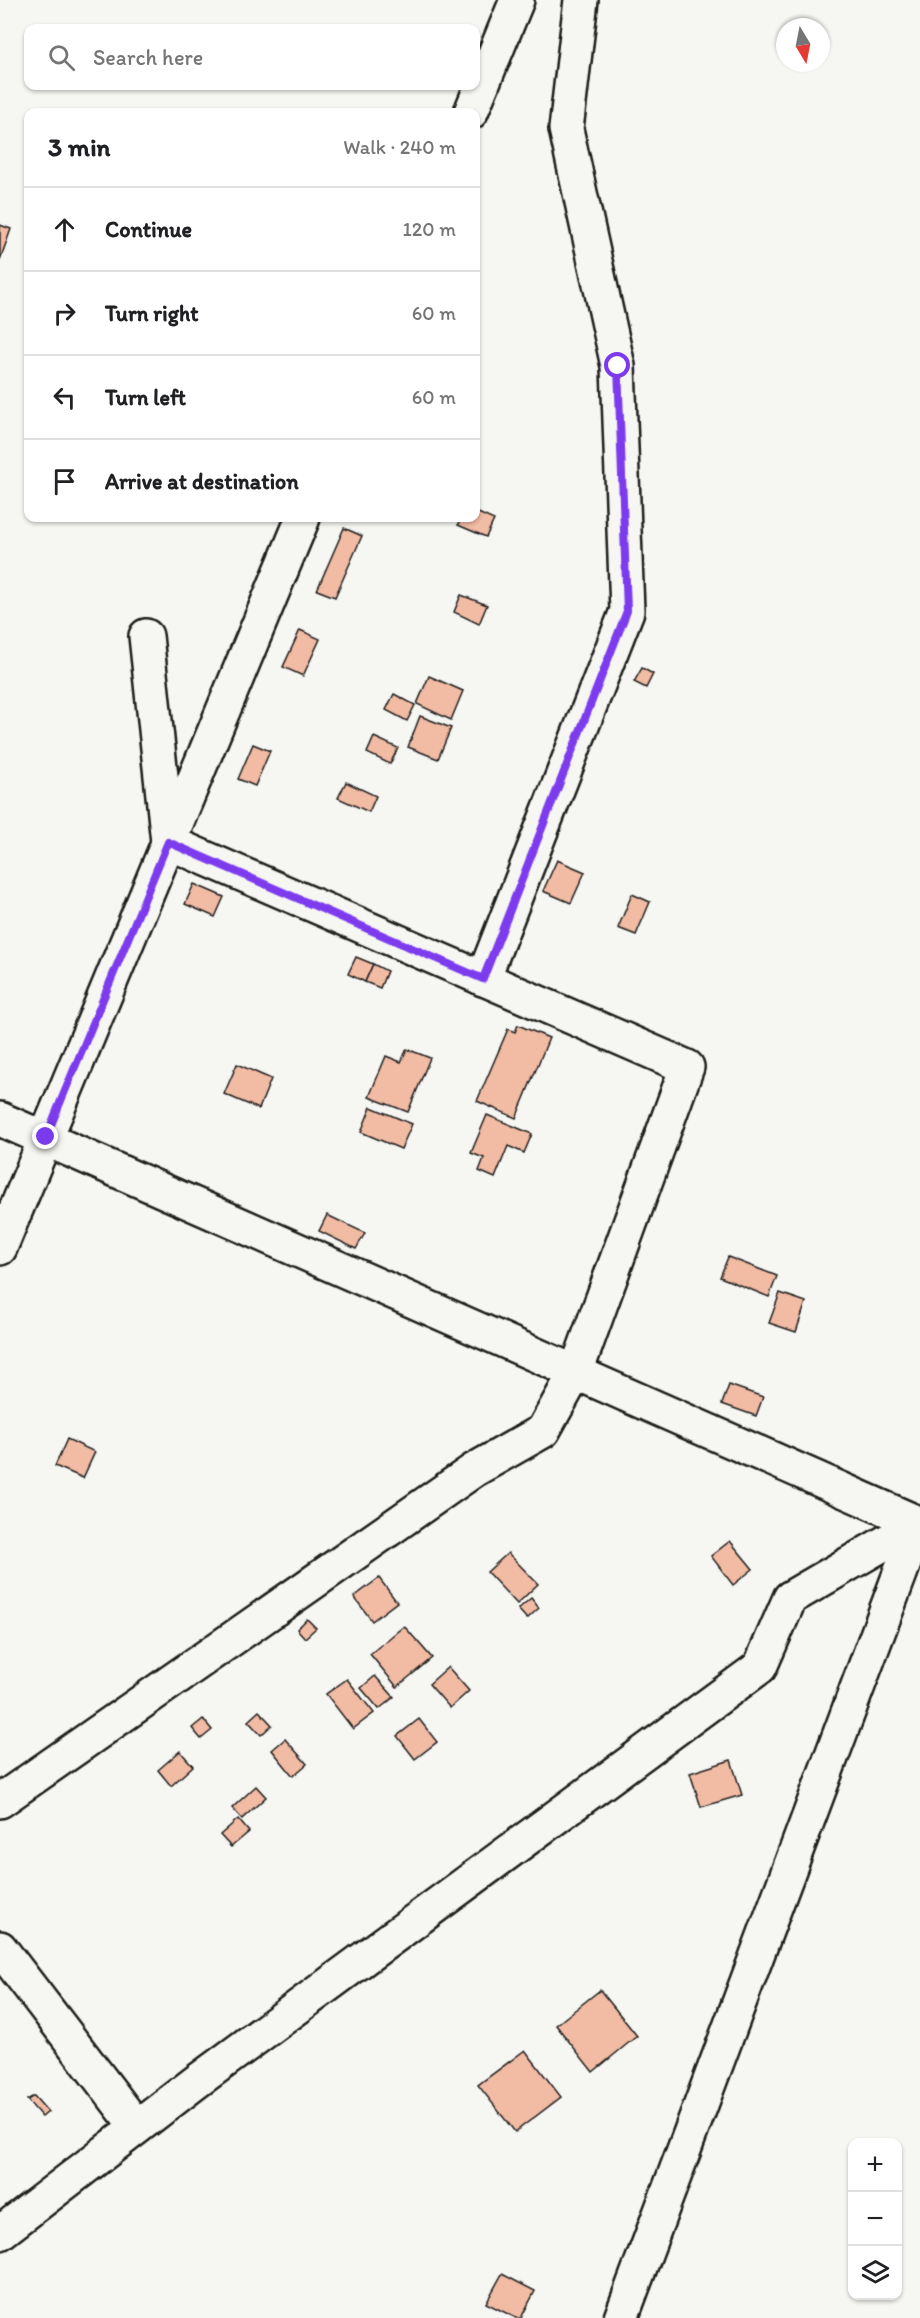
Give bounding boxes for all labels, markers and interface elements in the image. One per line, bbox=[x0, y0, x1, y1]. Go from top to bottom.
north arrow bbox=[776, 18, 830, 72]
search box bbox=[24, 24, 480, 90]
icon: search bbox=[45, 41, 78, 74]
text: Search here bbox=[93, 44, 203, 71]
text: 3 min bbox=[48, 131, 110, 163]
text: Walk · 240 m bbox=[343, 135, 456, 159]
icon: ahead bbox=[48, 213, 81, 246]
text: Continue bbox=[105, 216, 192, 243]
text: 120 m bbox=[403, 217, 456, 241]
icon: right bbox=[48, 297, 81, 330]
text: Turn right bbox=[105, 300, 199, 327]
text: 60 m bbox=[412, 301, 456, 325]
route start bbox=[604, 352, 630, 378]
icon: left bbox=[48, 381, 81, 414]
text: Turn left bbox=[105, 384, 186, 411]
text: 60 m bbox=[412, 385, 456, 409]
icon: arrive bbox=[48, 465, 81, 498]
text: Arrive at destination bbox=[105, 468, 299, 495]
route end bbox=[32, 1123, 58, 1149]
map controls bbox=[848, 2138, 902, 2300]
button: + bbox=[848, 2138, 902, 2192]
button: − bbox=[848, 2192, 902, 2246]
button: layers bbox=[848, 2246, 902, 2300]

